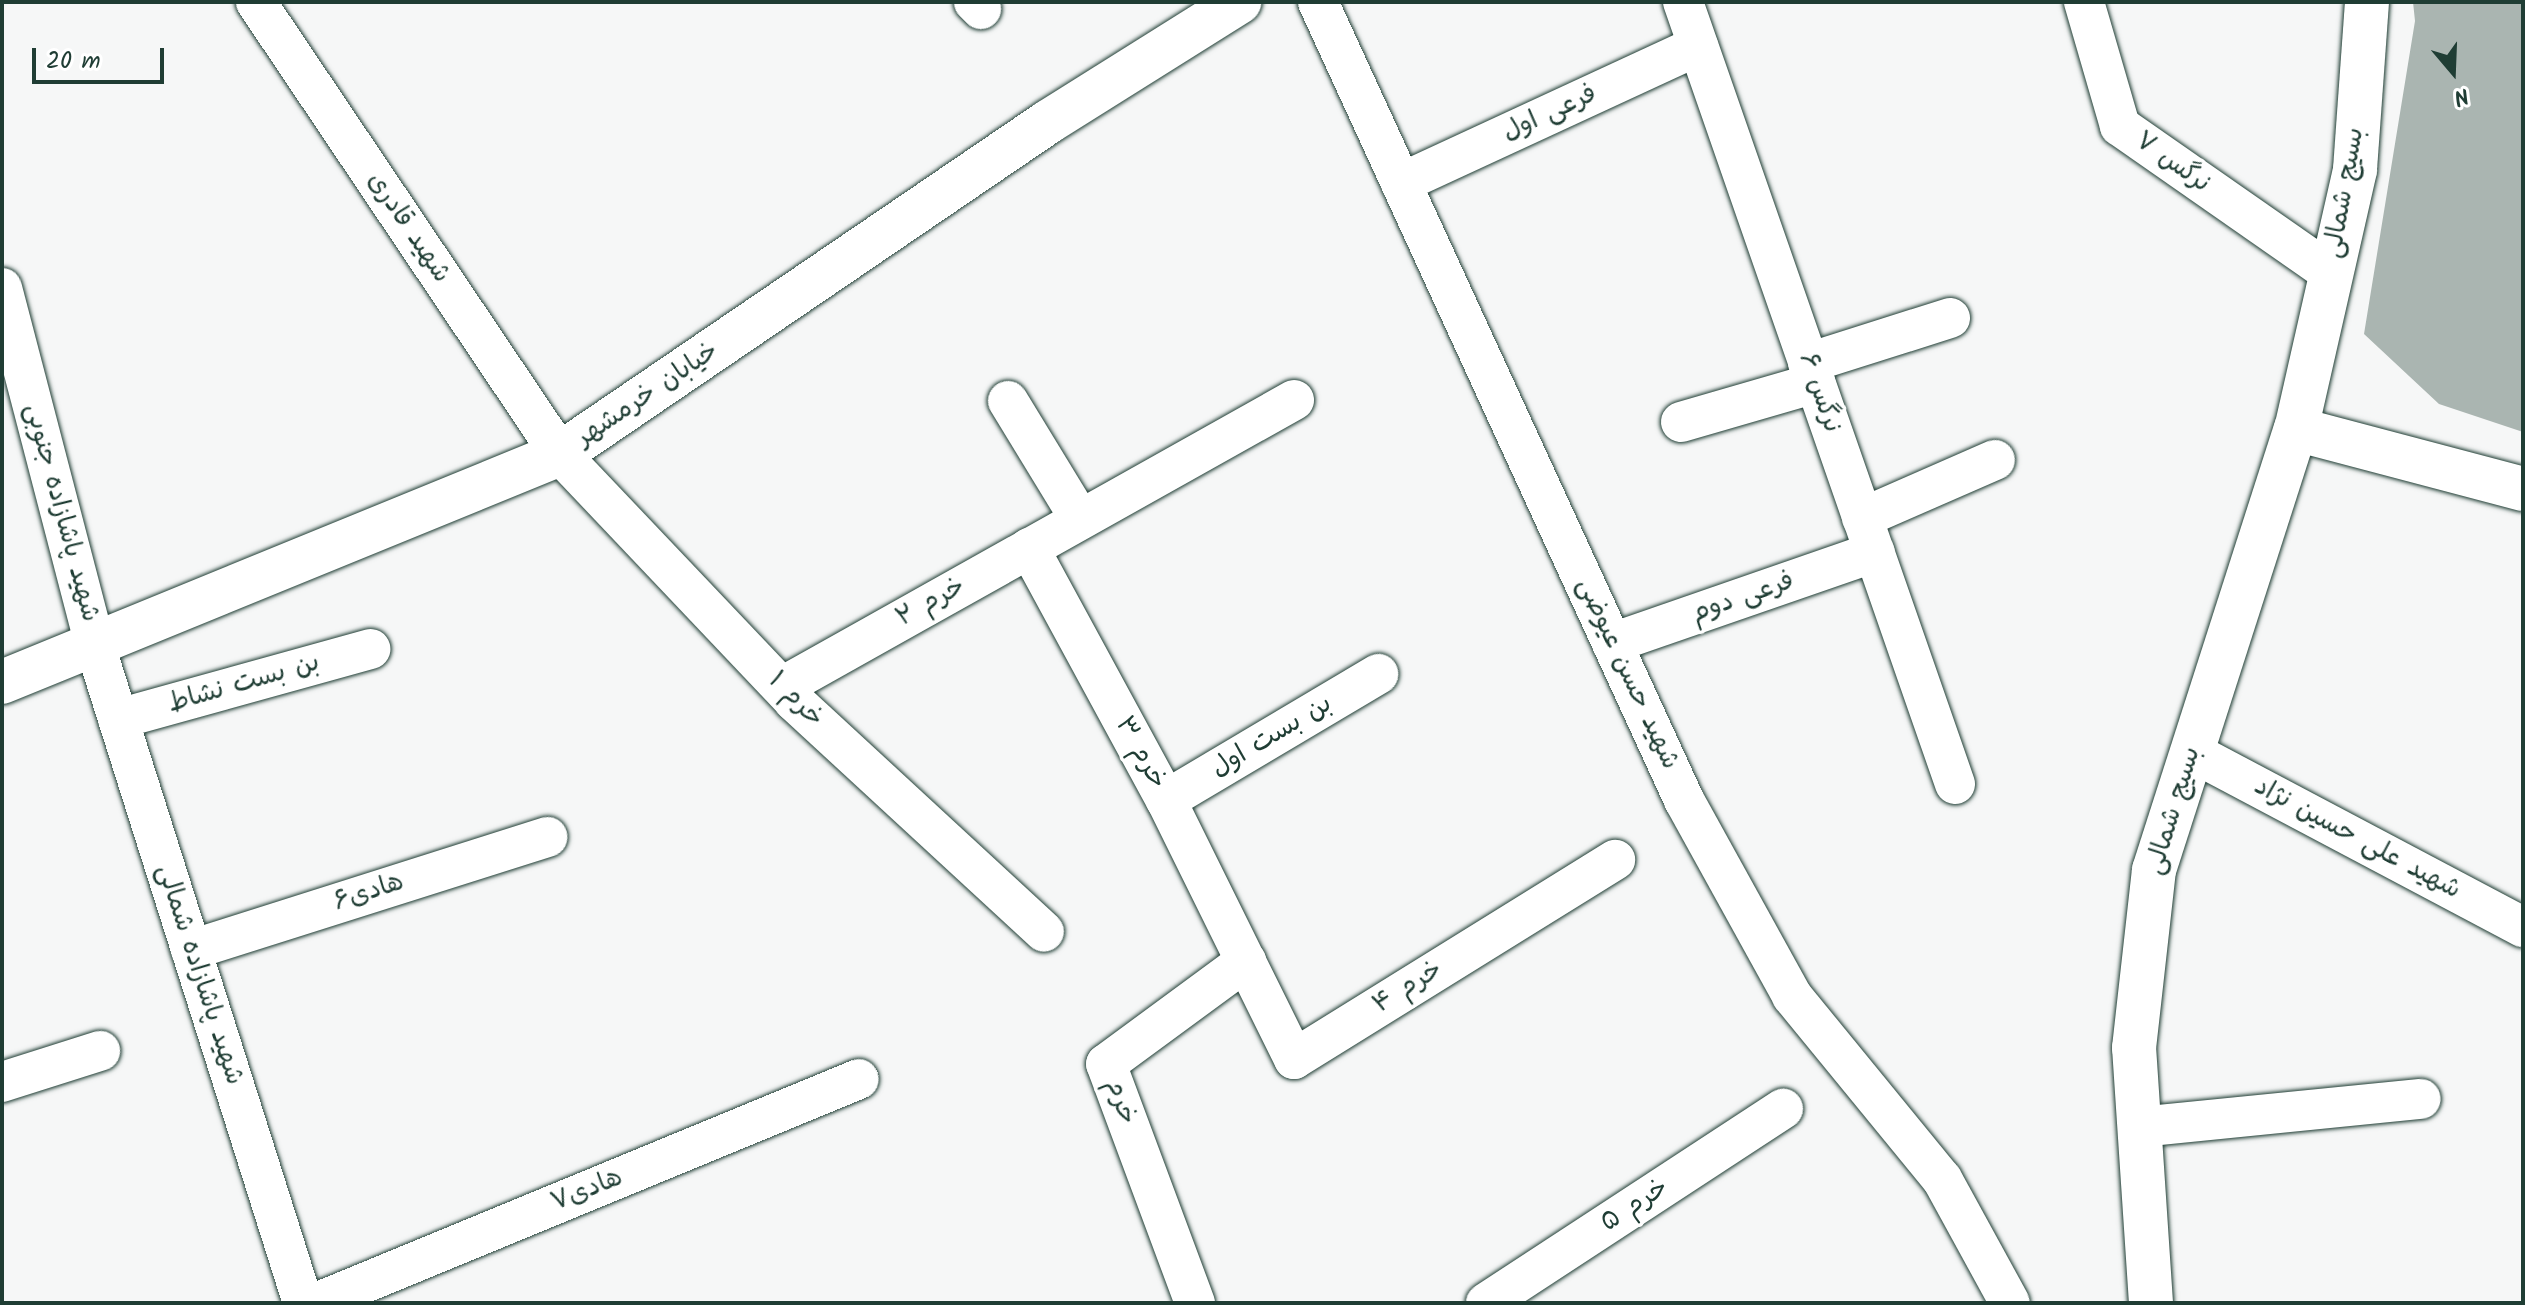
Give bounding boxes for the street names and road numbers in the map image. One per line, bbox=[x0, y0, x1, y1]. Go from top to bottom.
street label: فرعی اول bbox=[1498, 79, 1602, 149]
street label: بسیج شمالی bbox=[2318, 125, 2372, 261]
street label: نرگس ۷ bbox=[2128, 126, 2216, 200]
street label: شهید قادری bbox=[360, 167, 456, 289]
street label: خیابان خرمشهر bbox=[571, 336, 725, 454]
street label: نرگس ۶ bbox=[1791, 349, 1847, 437]
street label: شهید پاشازاده جنوبی bbox=[17, 401, 105, 625]
street label: فرعی دوم bbox=[1688, 566, 1798, 630]
street label: خرم ۲ bbox=[891, 571, 971, 635]
street label: شهید حسن عیوضی bbox=[1569, 573, 1685, 775]
street label: بن بست نشاط bbox=[165, 647, 323, 721]
street label: خرم ۱ bbox=[761, 666, 829, 734]
street label: بن بست اول bbox=[1206, 689, 1338, 785]
street label: خرم ۳ bbox=[1107, 711, 1173, 795]
street label: بسیج شمالی bbox=[2140, 743, 2208, 879]
street label: شهید علی حسین نژاد bbox=[2248, 771, 2466, 907]
street label: شهید پاشازاده شمالی bbox=[149, 861, 249, 1089]
street label: هادی۶ bbox=[330, 867, 408, 919]
street label: خرم ۴ bbox=[1368, 955, 1448, 1021]
street label: خرم bbox=[1097, 1075, 1143, 1129]
street label: هادی۷ bbox=[547, 1163, 627, 1219]
street label: خرم ۵ bbox=[1595, 1173, 1675, 1239]

